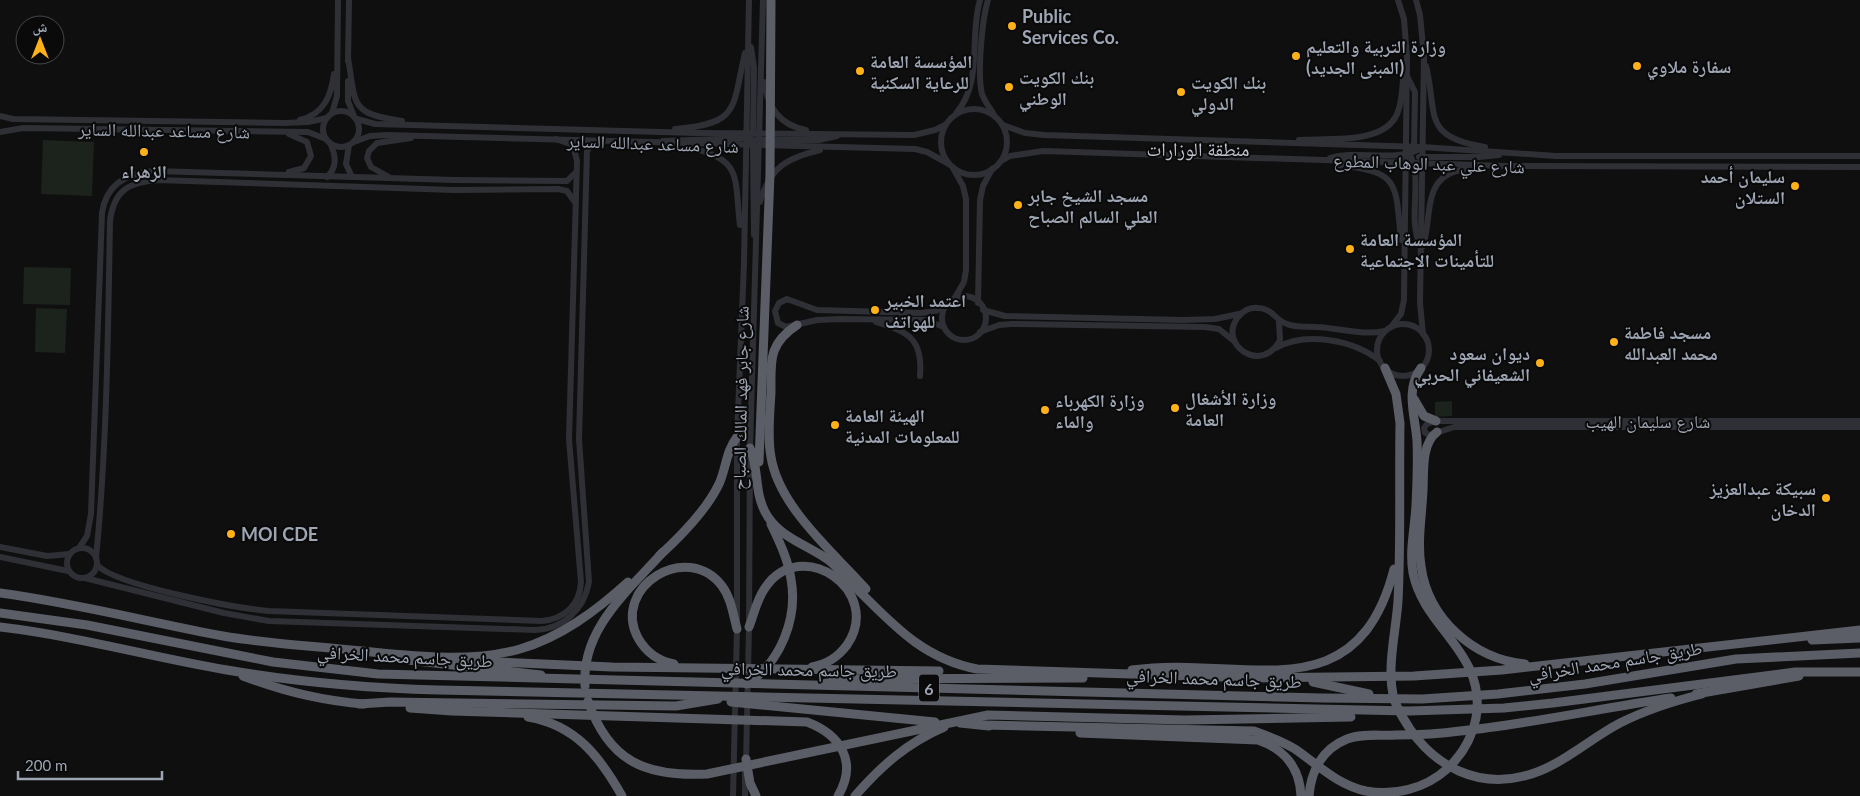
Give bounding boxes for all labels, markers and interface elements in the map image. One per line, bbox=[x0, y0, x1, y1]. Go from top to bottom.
place label: Public Services Co. bbox=[1022, 5, 1119, 48]
north arrow bbox=[15, 15, 65, 65]
text: ش bbox=[33, 18, 48, 36]
marker: Public Services Co. bbox=[1006, 20, 1018, 32]
place label: وزارة التربية والتعليم (المبنى الجديد) bbox=[1306, 35, 1446, 79]
place label: المؤسسة العامة للرعاية السكنية bbox=[870, 50, 972, 93]
marker: وزارة التربية والتعليم (المبنى الجديد) bbox=[1290, 50, 1302, 62]
place label: سفارة ملاوي bbox=[1647, 55, 1731, 81]
marker: سفارة ملاوي bbox=[1631, 60, 1643, 72]
marker: المؤسسة العامة للرعاية السكنية bbox=[854, 65, 866, 77]
place label: بنك الكويت الوطني bbox=[1019, 66, 1094, 113]
place label: بنك الكويت الدولي bbox=[1191, 71, 1266, 118]
marker: بنك الكويت الوطني bbox=[1003, 81, 1015, 93]
marker: بنك الكويت الدولي bbox=[1175, 86, 1187, 98]
street label: شارع مساعد عبدالله الساير bbox=[77, 117, 250, 143]
street label: شارع مساعد عبدالله الساير bbox=[566, 129, 739, 158]
district label: منطقة الوزارات bbox=[1147, 137, 1249, 161]
marker: الزهراء bbox=[138, 146, 150, 158]
street label: شارع علي عبد الوهاب المطوع bbox=[1333, 149, 1525, 182]
place label: الزهراء bbox=[121, 160, 167, 182]
place label: سليمان أحمد الستلان bbox=[1701, 165, 1785, 209]
marker: سليمان أحمد الستلان bbox=[1789, 180, 1801, 192]
place label: مسجد الشيخ جابر العلي السالم الصباح bbox=[1027, 184, 1158, 231]
marker: مسجد الشيخ جابر العلي السالم الصباح bbox=[1012, 199, 1024, 211]
place label: المؤسسة العامة للتأمينات الاجتماعية bbox=[1360, 228, 1494, 271]
marker: المؤسسة العامة للتأمينات الاجتماعية bbox=[1344, 243, 1356, 255]
place label: اعتمد الخبير للهواتف bbox=[884, 289, 966, 332]
marker: اعتمد الخبير للهواتف bbox=[869, 304, 881, 316]
street label: شارع جابر فهد المالك الصباح bbox=[727, 306, 755, 490]
place label: مسجد فاطمة محمد العبدالله bbox=[1624, 321, 1718, 365]
marker: مسجد فاطمة محمد العبدالله bbox=[1608, 336, 1620, 348]
place label: ديوان سعود الشعيفاني الحربي bbox=[1414, 342, 1530, 389]
marker: ديوان سعود الشعيفاني الحربي bbox=[1534, 357, 1546, 369]
place label: وزارة الأشغال العامة bbox=[1185, 387, 1277, 430]
place label: وزارة الكهرباء والماء bbox=[1055, 389, 1145, 432]
marker: وزارة الأشغال العامة bbox=[1169, 402, 1181, 414]
place label: الهيئة العامة للمعلومات المدنية bbox=[845, 404, 960, 447]
marker: وزارة الكهرباء والماء bbox=[1039, 404, 1051, 416]
street label: شارع سليمان الهيب bbox=[1586, 410, 1710, 433]
marker: الهيئة العامة للمعلومات المدنية bbox=[829, 419, 841, 431]
place label: سبيكة عبدالعزيز الدخان bbox=[1709, 477, 1816, 521]
marker: سبيكة عبدالعزيز الدخان bbox=[1820, 492, 1832, 504]
place label: MOI CDE bbox=[241, 523, 318, 545]
marker: MOI CDE bbox=[225, 528, 237, 540]
street label: طريق جاسم محمد الخرافي bbox=[1526, 636, 1704, 690]
street label: طريق جاسم محمد الخرافي bbox=[316, 640, 493, 676]
street label: طريق جاسم محمد الخرافي bbox=[721, 656, 897, 686]
street label: طريق جاسم محمد الخرافي bbox=[1126, 664, 1302, 697]
road number: 6 bbox=[919, 674, 939, 701]
scale bar bbox=[18, 748, 161, 780]
text: 200 m bbox=[25, 756, 67, 774]

